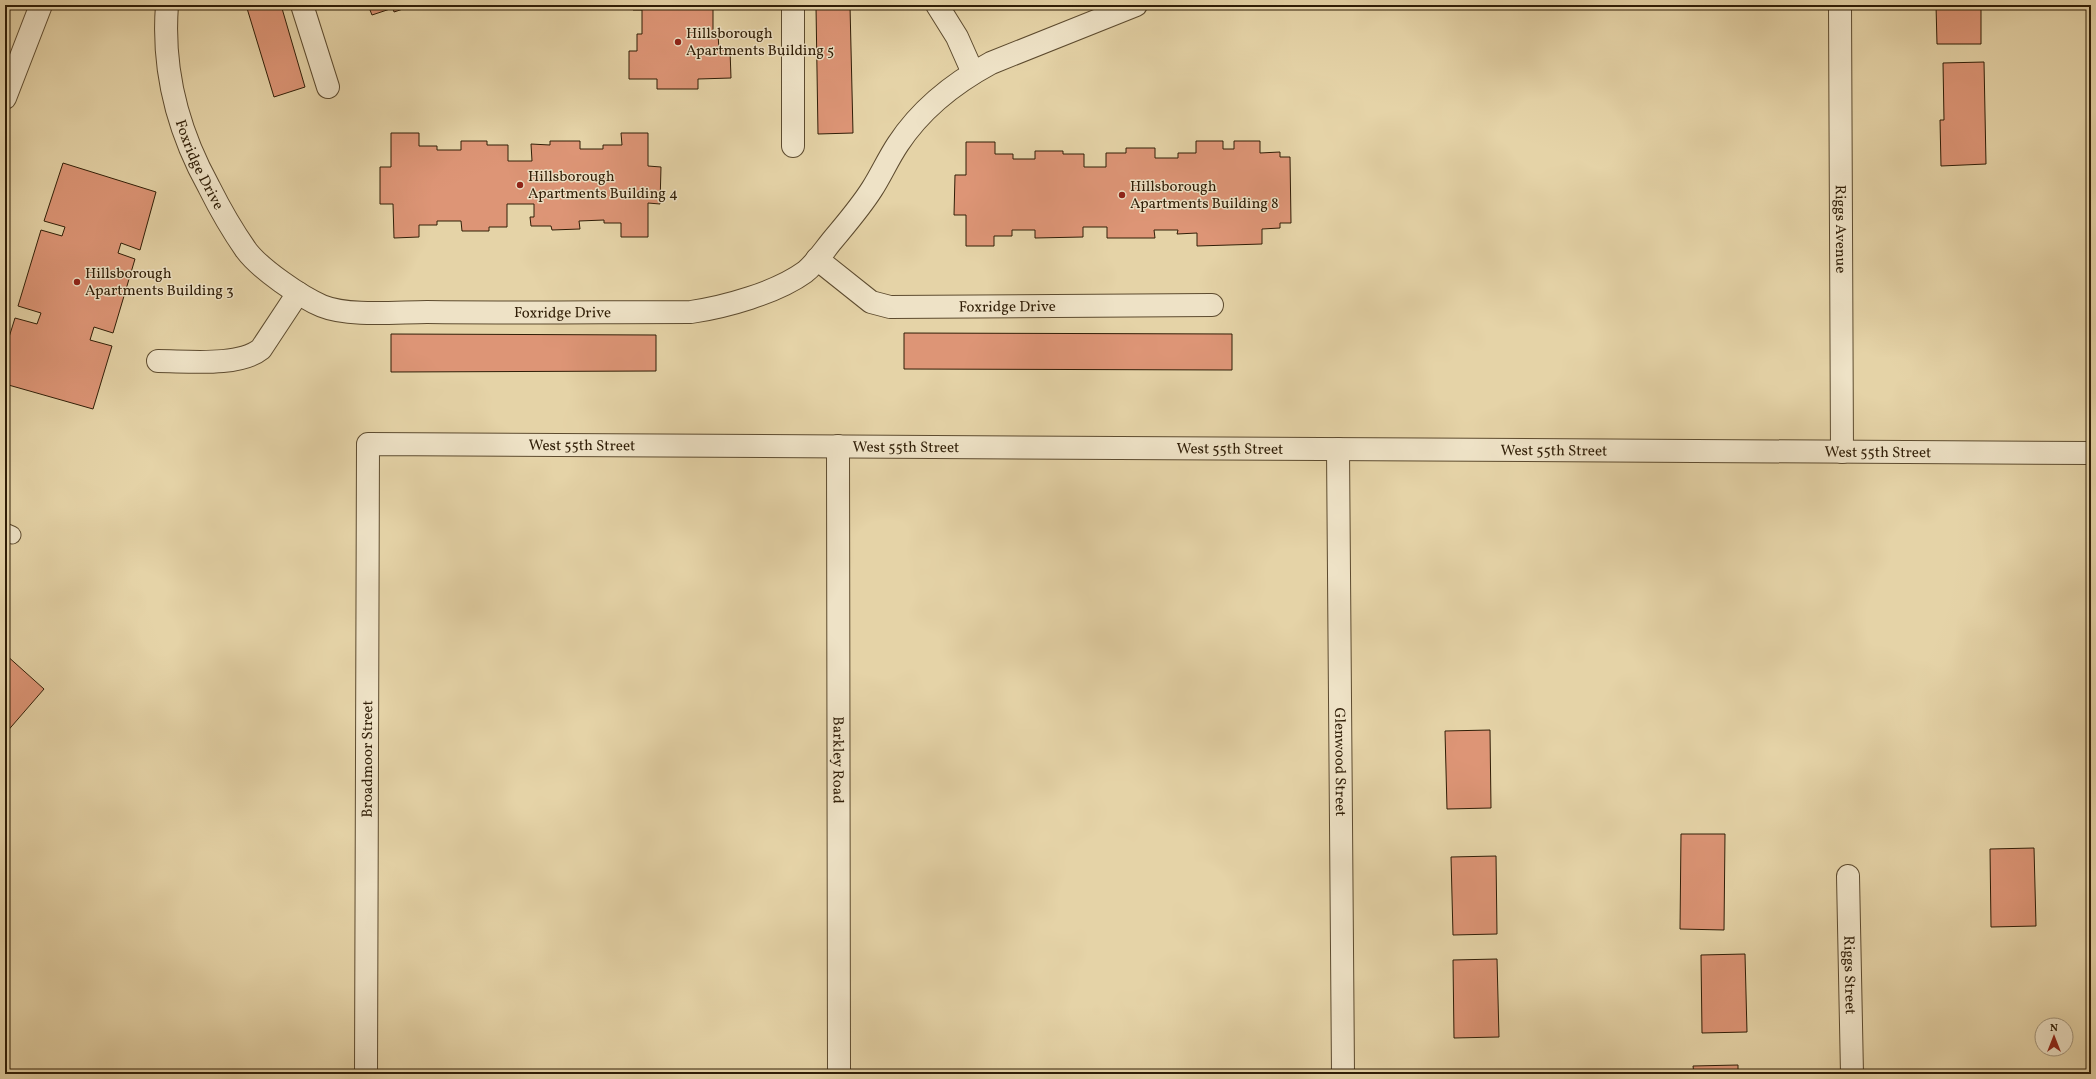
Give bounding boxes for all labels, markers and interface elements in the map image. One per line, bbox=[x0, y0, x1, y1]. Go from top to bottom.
place label: Hillsborough Apartments Building 5 bbox=[686, 24, 834, 62]
marker: Hillsborough Apartments Building 5 bbox=[673, 37, 683, 47]
street label: Foxridge Drive bbox=[169, 117, 228, 214]
place label: Hillsborough Apartments Building 4 bbox=[528, 167, 678, 205]
place label: Hillsborough Apartments Building 8 bbox=[1130, 177, 1279, 215]
marker: Hillsborough Apartments Building 4 bbox=[515, 180, 525, 190]
street label: Riggs Avenue bbox=[1829, 185, 1850, 273]
marker: Hillsborough Apartments Building 8 bbox=[1117, 190, 1127, 200]
place label: Hillsborough Apartments Building 3 bbox=[85, 264, 234, 302]
marker: Hillsborough Apartments Building 3 bbox=[72, 277, 82, 287]
street label: Foxridge Drive bbox=[959, 297, 1056, 319]
street label: Foxridge Drive bbox=[514, 303, 611, 324]
street label: West 55th Street bbox=[529, 436, 635, 457]
street label: West 55th Street bbox=[853, 438, 959, 459]
street label: West 55th Street bbox=[1177, 439, 1283, 461]
street label: West 55th Street bbox=[1501, 441, 1607, 462]
street label: West 55th Street bbox=[1825, 443, 1931, 464]
street label: Broadmoor Street bbox=[358, 700, 379, 818]
street label: Glenwood Street bbox=[1328, 707, 1350, 817]
street label: Barkley Road bbox=[826, 716, 848, 804]
street label: Riggs Street bbox=[1837, 935, 1860, 1015]
north arrow bbox=[2034, 1017, 2074, 1057]
text: N bbox=[2050, 1021, 2058, 1036]

